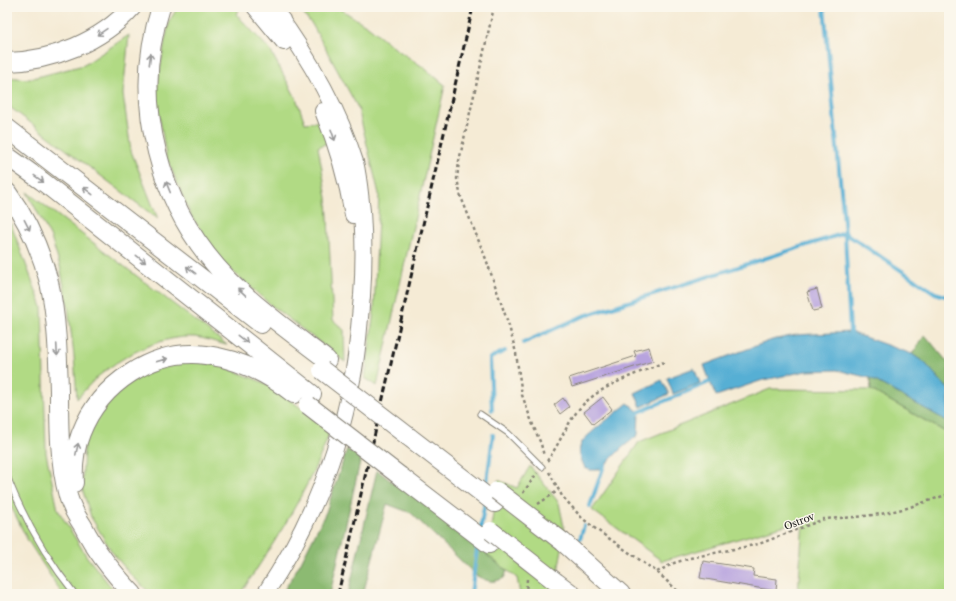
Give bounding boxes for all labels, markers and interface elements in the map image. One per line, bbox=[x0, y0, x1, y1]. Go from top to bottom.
one-way arrow bbox=[97, 28, 108, 36]
one-way arrow bbox=[146, 53, 154, 66]
one-way arrow bbox=[329, 129, 337, 141]
one-way arrow bbox=[33, 175, 44, 183]
one-way arrow bbox=[163, 181, 171, 193]
one-way arrow bbox=[83, 186, 94, 195]
one-way arrow bbox=[24, 219, 31, 231]
one-way arrow bbox=[135, 255, 146, 263]
one-way arrow bbox=[186, 266, 197, 274]
one-way arrow bbox=[237, 287, 247, 296]
one-way arrow bbox=[238, 335, 249, 344]
one-way arrow bbox=[54, 343, 61, 356]
one-way arrow bbox=[155, 356, 168, 363]
one-way arrow bbox=[73, 443, 81, 456]
street label: Ostrov bbox=[782, 510, 817, 533]

